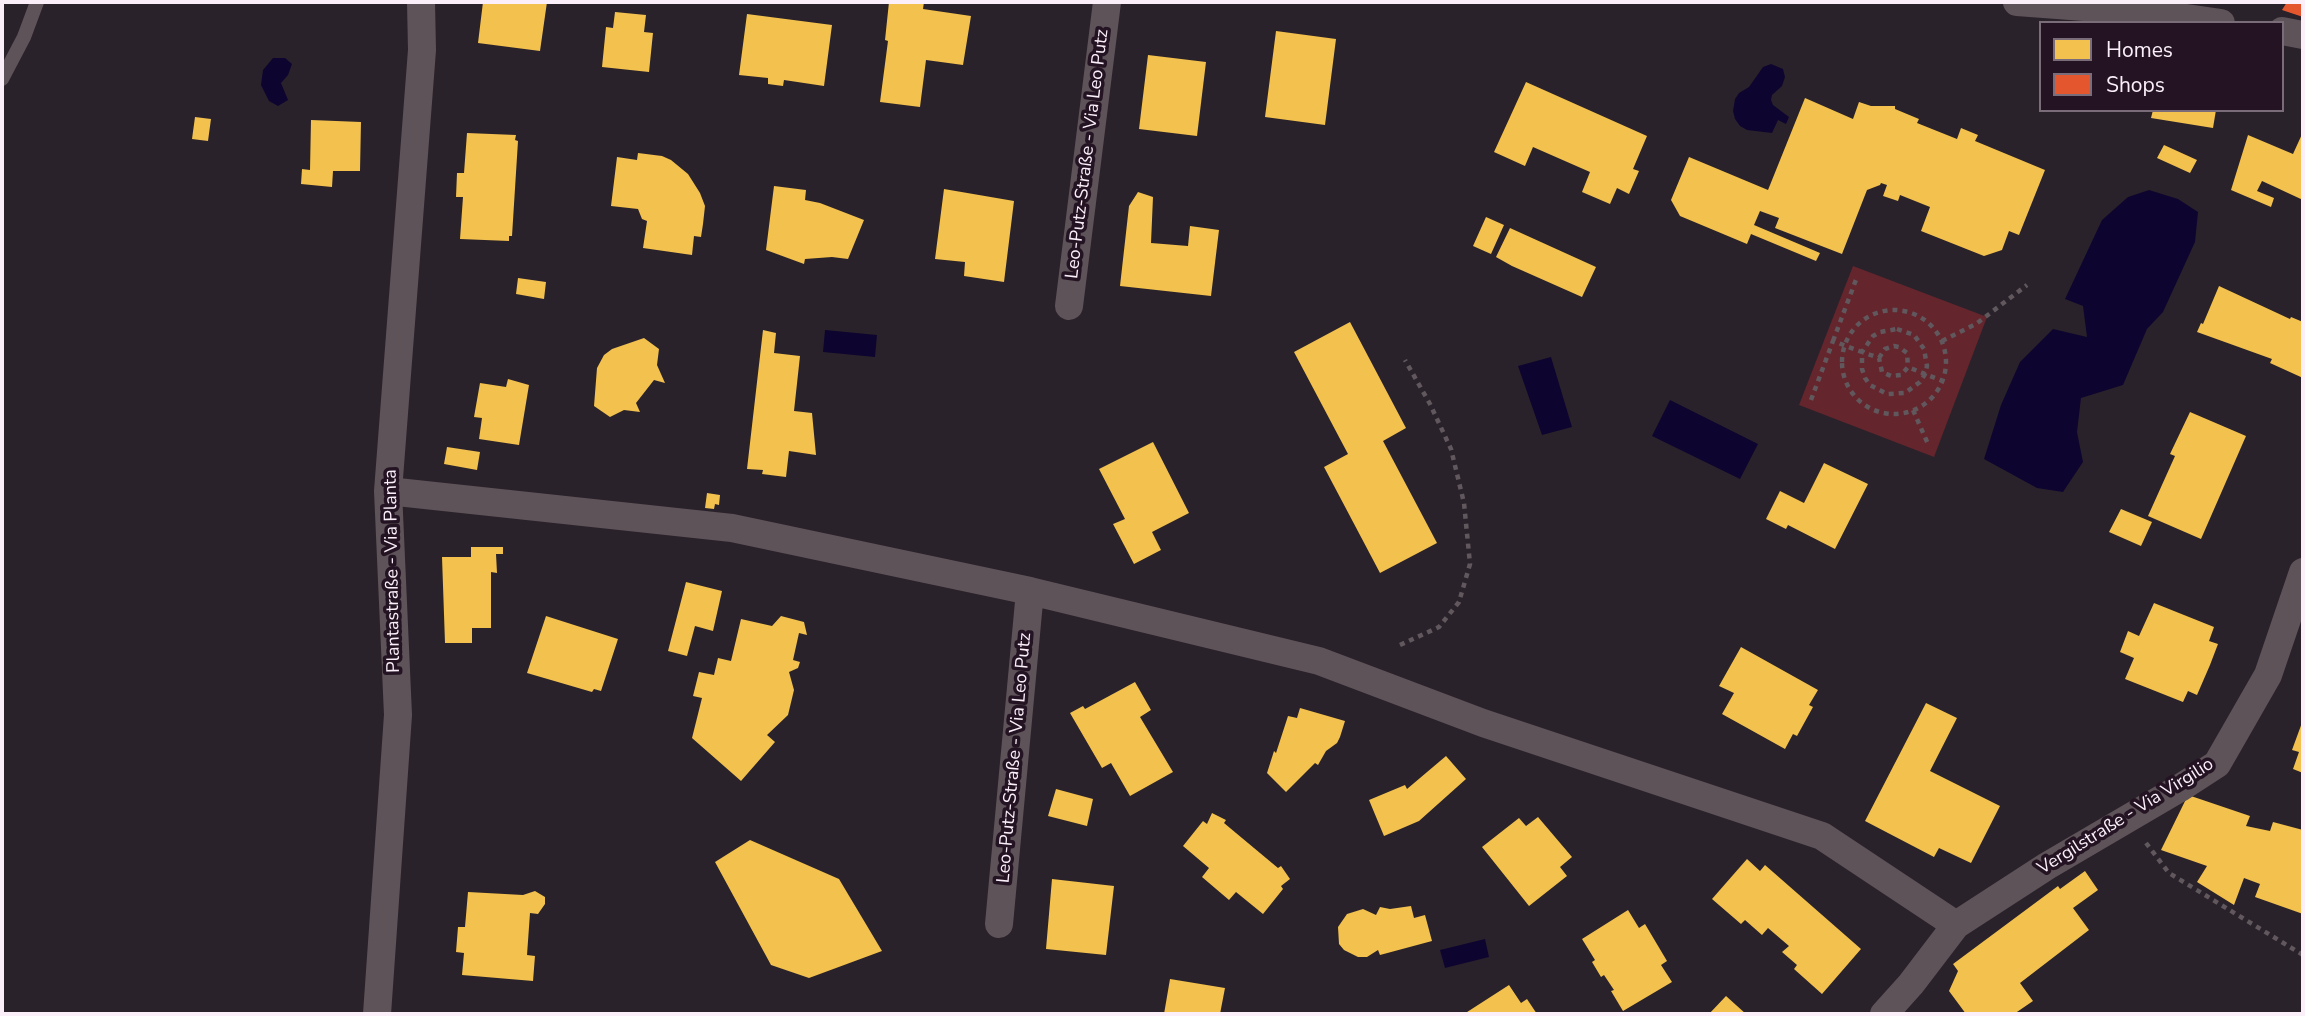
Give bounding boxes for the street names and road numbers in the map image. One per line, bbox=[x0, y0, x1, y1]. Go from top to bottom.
street label: Leo-Putz-Straße - Via Leo Putz bbox=[1062, 28, 1114, 280]
street label: Plantastraße - Via Planta bbox=[380, 469, 406, 673]
street label: Leo-Putz-Straße - Via Leo Putz bbox=[993, 632, 1037, 884]
street label: Vergilstraße - Via Virgilio bbox=[2034, 754, 2218, 880]

